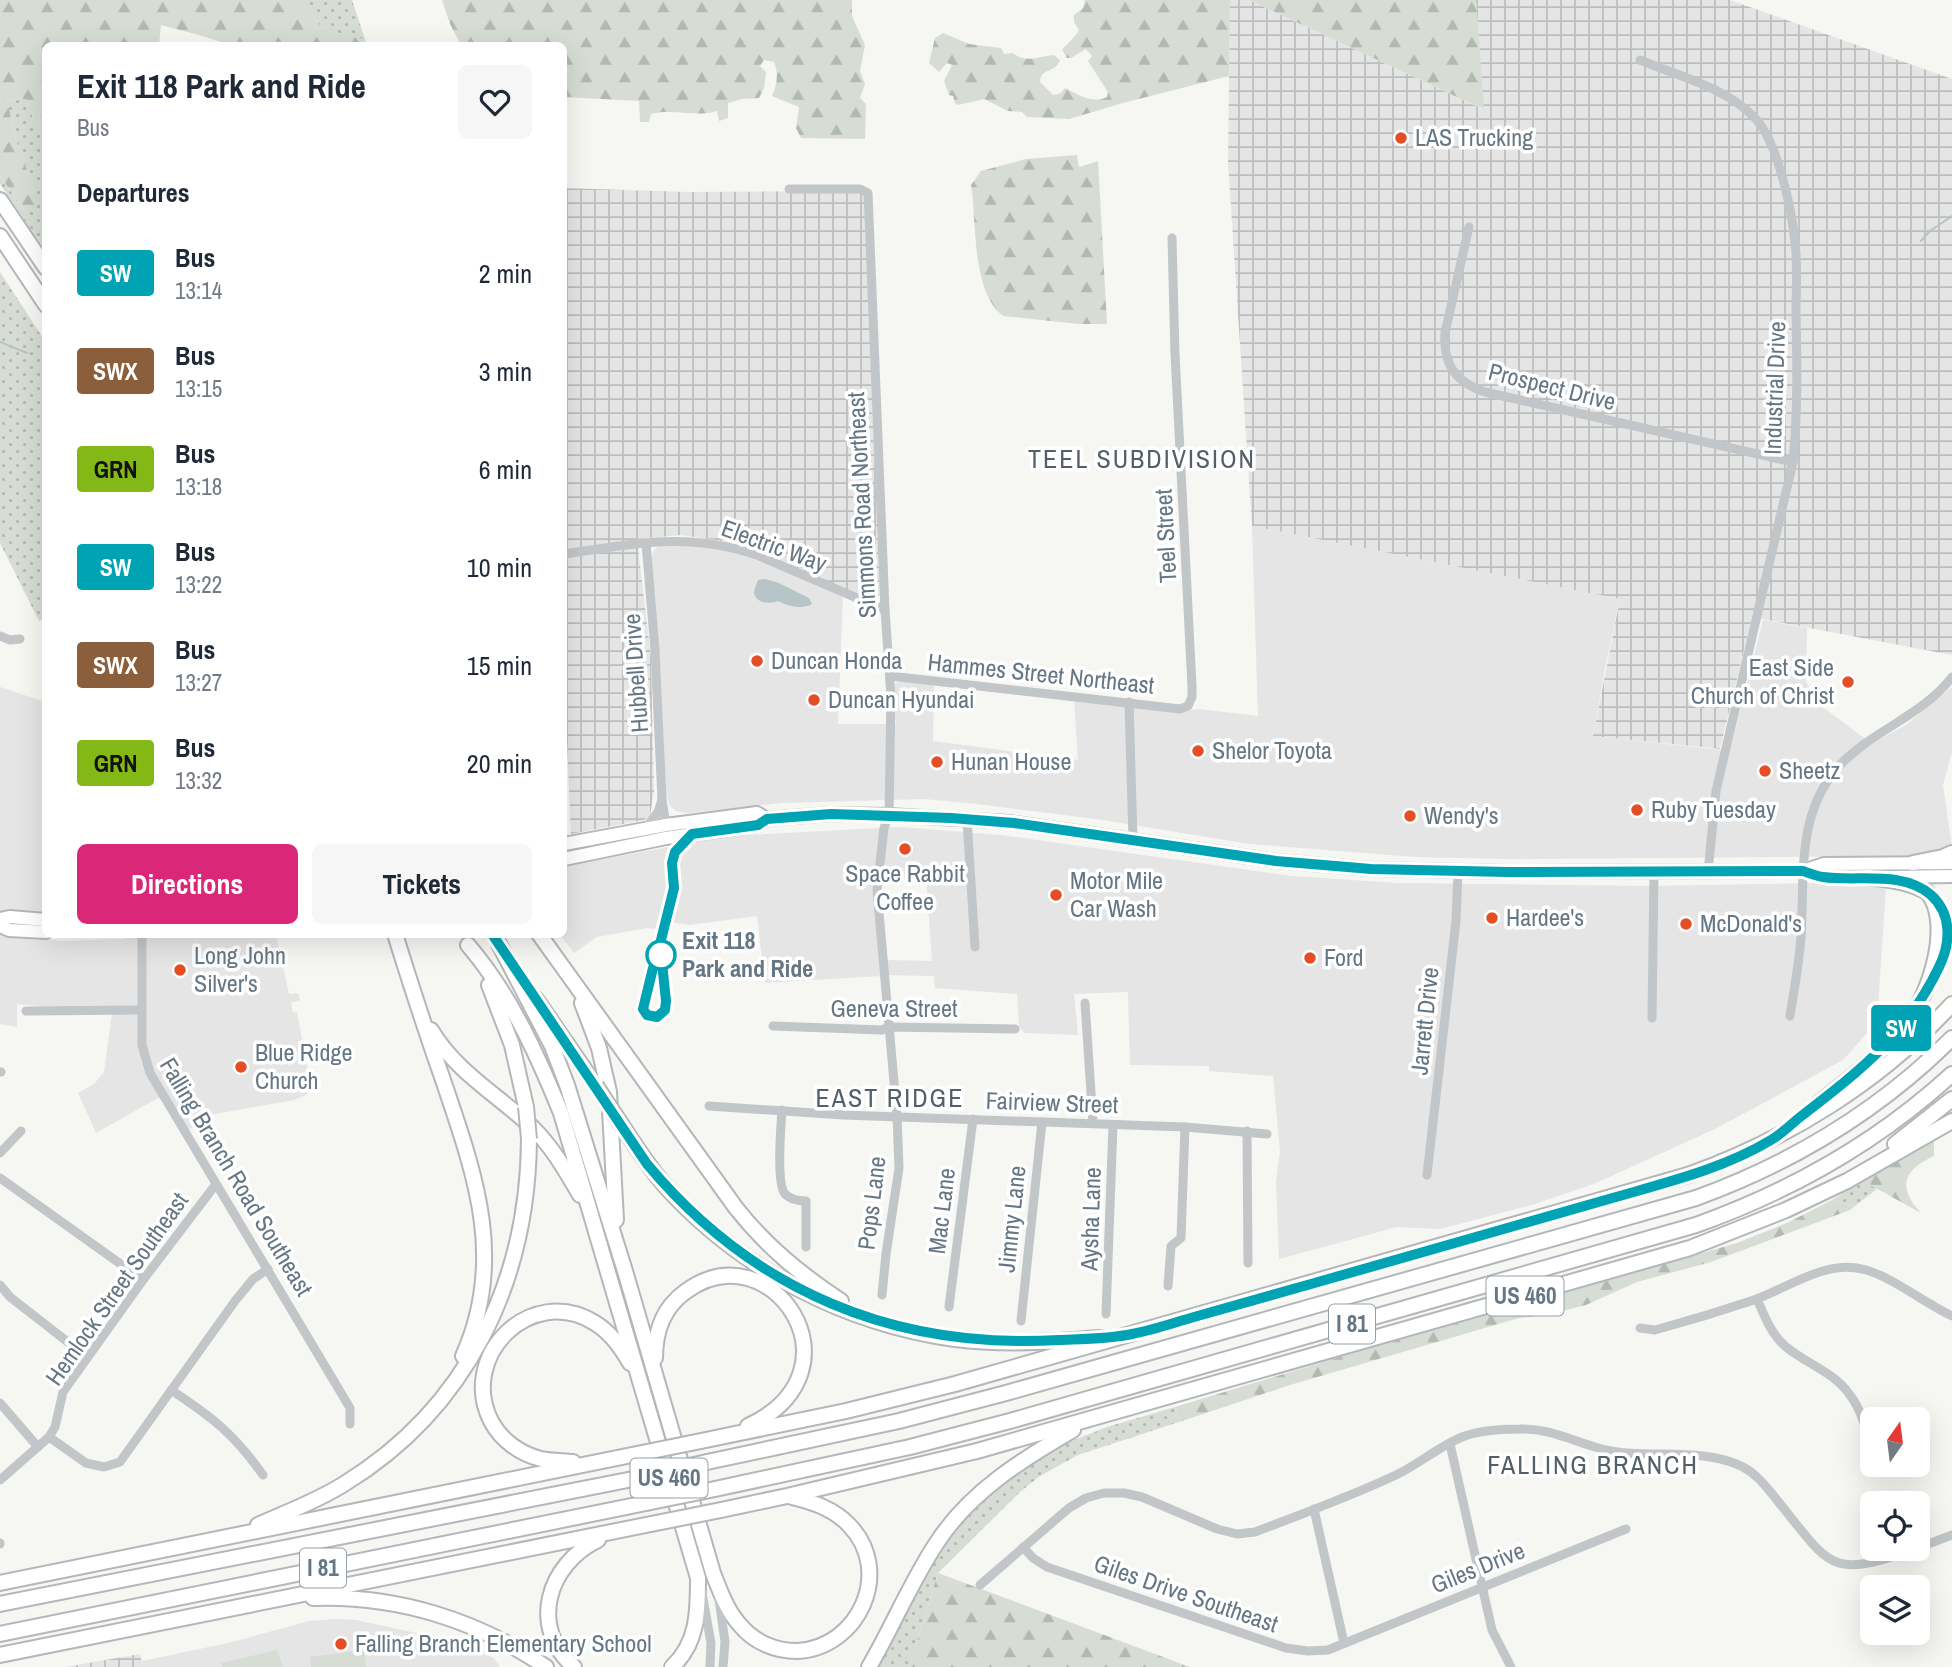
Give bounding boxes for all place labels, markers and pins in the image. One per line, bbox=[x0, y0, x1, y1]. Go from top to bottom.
place label: LAS Trucking bbox=[1415, 121, 1533, 153]
marker: LAS Trucking bbox=[1393, 130, 1409, 146]
place label: Duncan Honda bbox=[771, 644, 902, 676]
place label: East Side Church of Christ bbox=[1691, 651, 1835, 711]
marker: Duncan Honda bbox=[749, 653, 765, 669]
marker: East Side Church of Christ bbox=[1840, 674, 1856, 690]
place label: Duncan Hyundai bbox=[828, 683, 975, 715]
marker: Duncan Hyundai bbox=[806, 692, 822, 708]
place label: Shelor Toyota bbox=[1212, 734, 1332, 766]
marker: Shelor Toyota bbox=[1190, 743, 1206, 759]
place label: Hunan House bbox=[951, 745, 1071, 777]
marker: Hunan House bbox=[929, 754, 945, 770]
place label: Sheetz bbox=[1779, 754, 1840, 786]
marker: Sheetz bbox=[1757, 763, 1773, 779]
place label: Ruby Tuesday bbox=[1651, 793, 1776, 825]
place label: Wendy's bbox=[1424, 799, 1499, 831]
marker: Ruby Tuesday bbox=[1629, 802, 1645, 818]
marker: Wendy's bbox=[1402, 808, 1418, 824]
marker: Space Rabbit Coffee bbox=[897, 841, 913, 857]
place label: Space Rabbit Coffee bbox=[845, 857, 965, 917]
place label: Motor Mile Car Wash bbox=[1070, 864, 1163, 924]
marker: Motor Mile Car Wash bbox=[1048, 887, 1064, 903]
place label: Hardee's bbox=[1506, 901, 1584, 933]
place label: McDonald's bbox=[1700, 907, 1802, 939]
marker: Hardee's bbox=[1484, 910, 1500, 926]
marker: McDonald's bbox=[1678, 916, 1694, 932]
place label: Exit 118 Park and Ride bbox=[682, 924, 813, 984]
place label: Long John Silver's bbox=[194, 939, 286, 999]
marker: Exit 118 Park and Ride bbox=[646, 940, 676, 970]
place label: Ford bbox=[1324, 941, 1364, 973]
marker: Ford bbox=[1302, 950, 1318, 966]
marker: Long John Silver's bbox=[172, 962, 188, 978]
place label: Blue Ridge Church bbox=[255, 1036, 352, 1096]
marker: Blue Ridge Church bbox=[233, 1059, 249, 1075]
place label: Falling Branch Elementary School bbox=[355, 1627, 652, 1659]
marker: Falling Branch Elementary School bbox=[333, 1636, 349, 1652]

